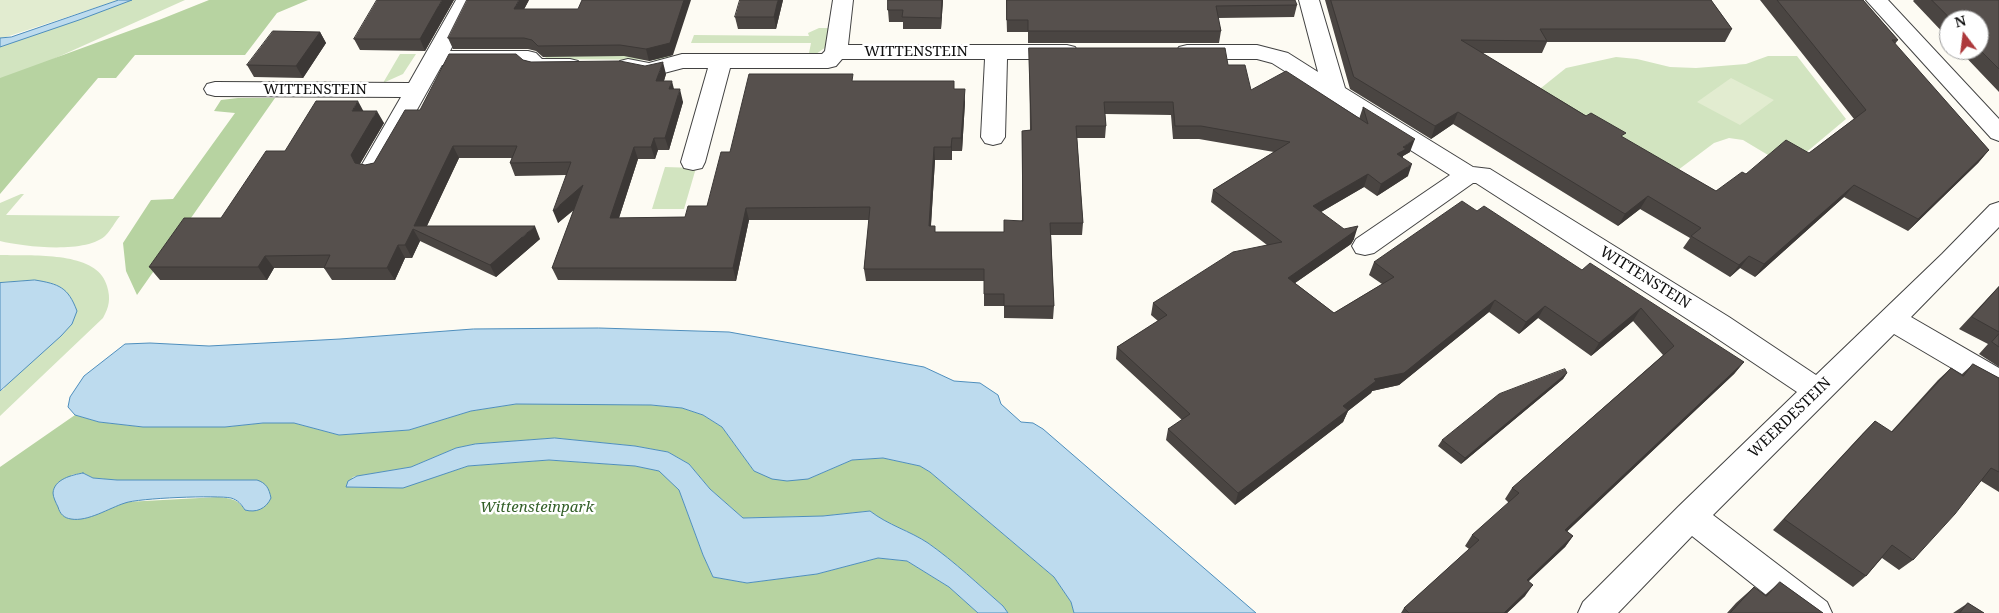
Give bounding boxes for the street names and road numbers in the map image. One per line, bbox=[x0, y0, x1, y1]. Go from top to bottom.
street label: WITTENSTEIN bbox=[864, 43, 968, 61]
street label: WITTENSTEIN bbox=[263, 81, 367, 99]
street label: WITTENSTEIN bbox=[1596, 243, 1694, 313]
street label: WEERDESTEIN bbox=[1745, 374, 1835, 462]

